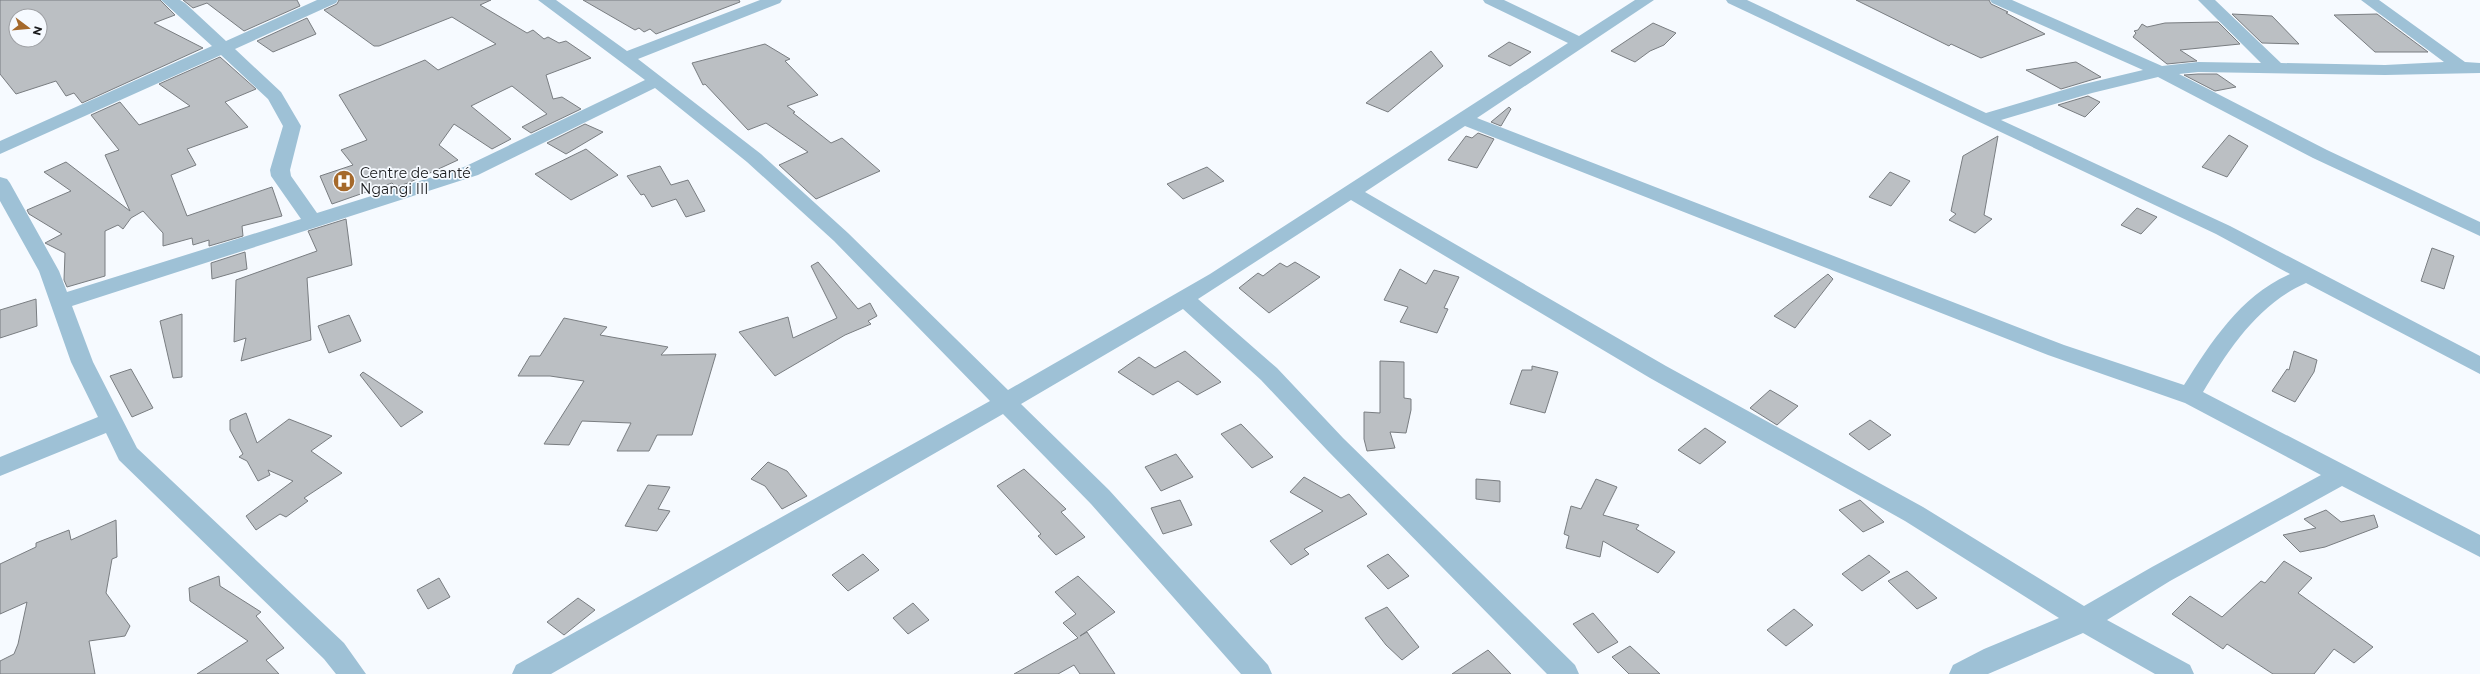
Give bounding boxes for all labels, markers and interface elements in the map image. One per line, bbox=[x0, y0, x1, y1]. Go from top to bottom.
north arrow bbox=[8, 8, 48, 48]
text: N bbox=[30, 25, 46, 37]
place label: Centre de santé Ngangi III bbox=[360, 164, 471, 198]
hospital icon: Centre de santé Ngangi III bbox=[331, 168, 357, 194]

